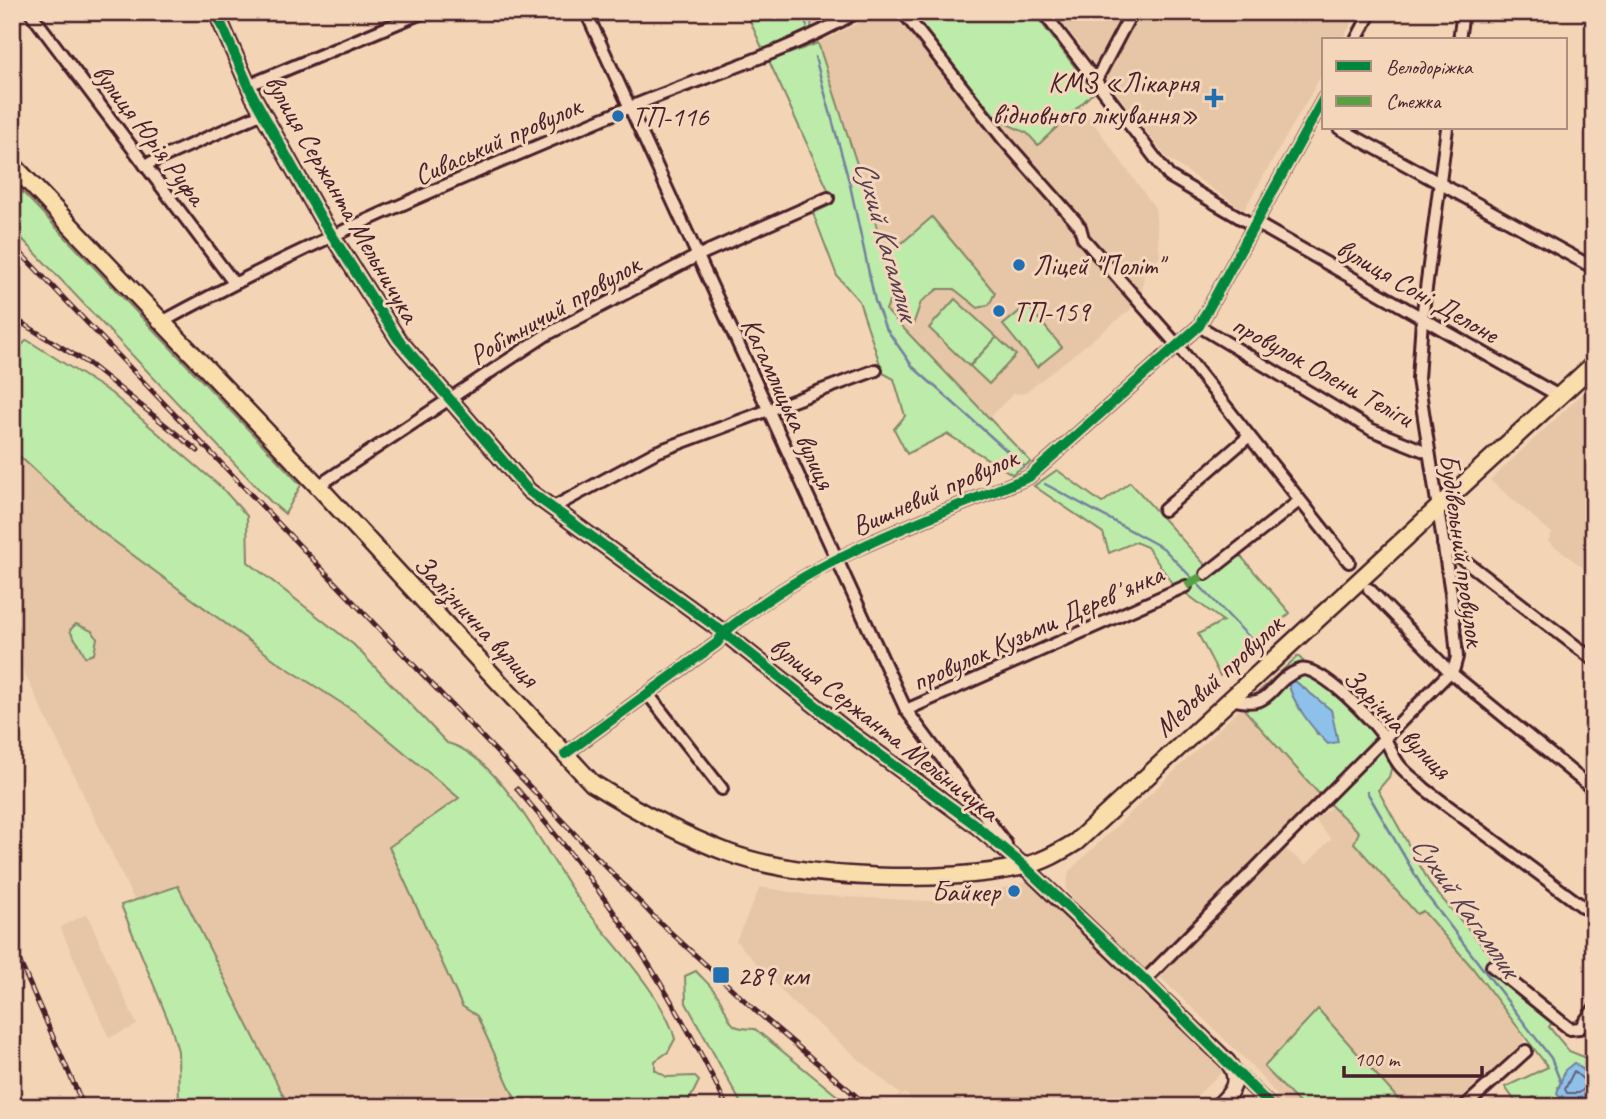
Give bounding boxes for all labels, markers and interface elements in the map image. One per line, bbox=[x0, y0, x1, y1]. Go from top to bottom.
legend bbox=[1322, 38, 1568, 130]
text: Велодоріжка bbox=[1386, 54, 1474, 80]
street label: вулиця Юрія Руфа bbox=[85, 57, 216, 214]
place label: КМЗ «Лікарня відновного лікування» bbox=[992, 65, 1200, 132]
street label: вулиця Сержанта Мельничука bbox=[257, 68, 429, 330]
street label: Сиваський провулок bbox=[408, 87, 589, 193]
marker: КМЗ «Лікарня відновного лікування» bbox=[1204, 88, 1224, 108]
text: Стежка bbox=[1386, 88, 1442, 114]
place label: ТП-116 bbox=[632, 99, 710, 134]
marker: ТП-116 bbox=[610, 108, 626, 124]
water label: Сухий Кагамлик bbox=[846, 156, 930, 330]
street label: вулиця Соні Делоне bbox=[1330, 230, 1507, 352]
street label: Робітничий провулок bbox=[463, 245, 648, 372]
place label: Ліцей "Політ" bbox=[1033, 248, 1169, 283]
marker: Ліцей "Політ" bbox=[1011, 257, 1027, 273]
place label: ТП-159 bbox=[1013, 294, 1092, 329]
marker: ТП-159 bbox=[991, 303, 1007, 319]
street label: провулок Олени Теліги bbox=[1226, 306, 1421, 435]
street label: Кагамлицька вулиця bbox=[734, 312, 844, 495]
street label: Вишневий провулок bbox=[846, 438, 1025, 544]
street label: Будівельний провулок bbox=[1432, 452, 1494, 651]
street label: Залізнична вулиця bbox=[406, 547, 548, 696]
street label: провулок Кузьми Деревʼянка bbox=[906, 556, 1170, 699]
street label: Медовий провулок bbox=[1146, 605, 1292, 744]
street label: вулиця Сержанта Мельничука bbox=[763, 628, 1008, 830]
street label: Зарічна вулиця bbox=[1336, 660, 1460, 787]
water label: Сухий Кагамлик bbox=[1403, 828, 1532, 989]
place label: Байкер bbox=[932, 874, 1001, 909]
marker: Байкер bbox=[1006, 883, 1022, 899]
place label: 289 км bbox=[737, 958, 811, 993]
marker: 289 км bbox=[711, 965, 731, 985]
scale bar bbox=[1344, 1035, 1482, 1079]
text: 100 m bbox=[1354, 1046, 1401, 1072]

